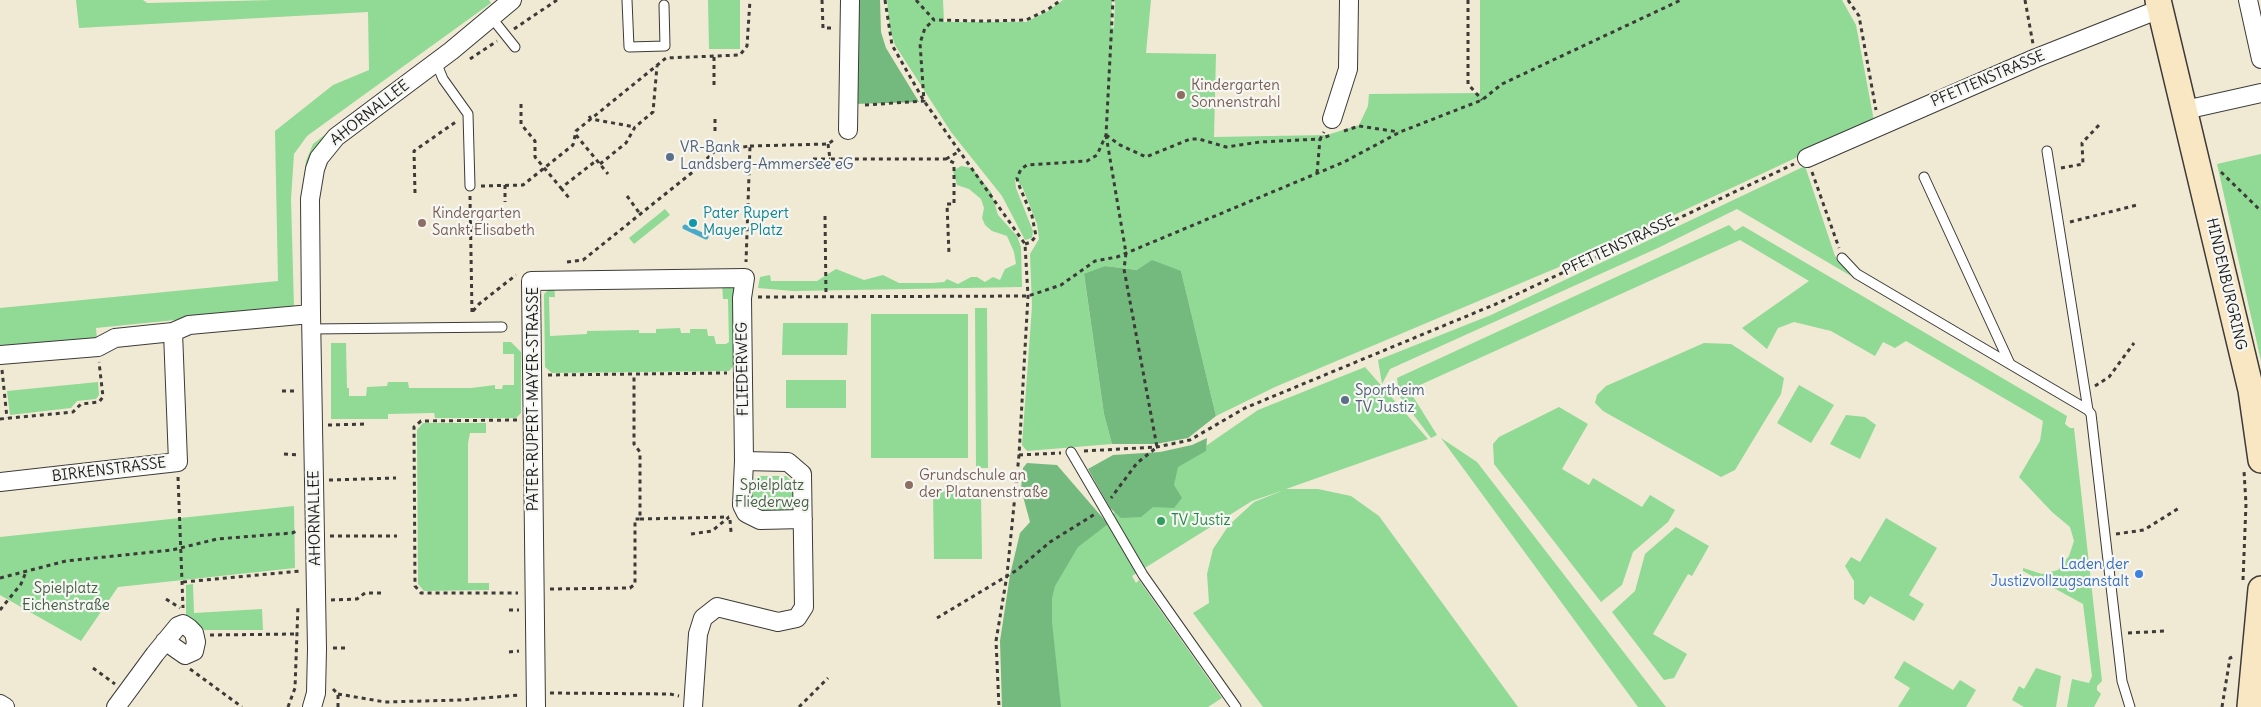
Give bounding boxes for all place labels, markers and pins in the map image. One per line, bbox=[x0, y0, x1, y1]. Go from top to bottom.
place label: Kindergarten Sonnenstrahl bbox=[1191, 77, 1280, 112]
marker: Kindergarten Sonnenstrahl bbox=[1175, 89, 1187, 101]
place label: VR-Bank Landsberg-Ammersee eG bbox=[680, 139, 854, 174]
marker: VR-Bank Landsberg-Ammersee eG bbox=[664, 151, 676, 163]
place label: Kindergarten Sankt Elisabeth bbox=[432, 205, 535, 240]
place label: Pater Rupert Mayer Platz bbox=[703, 205, 789, 240]
marker: Kindergarten Sankt Elisabeth bbox=[416, 217, 428, 229]
marker: Pater Rupert Mayer Platz bbox=[687, 217, 699, 229]
place label: Sportheim TV Justiz bbox=[1355, 382, 1425, 417]
marker: Sportheim TV Justiz bbox=[1339, 394, 1351, 406]
place label: Grundschule an der Platanenstraße bbox=[919, 467, 1048, 502]
marker: Grundschule an der Platanenstraße bbox=[903, 479, 915, 491]
place label: TV Justiz bbox=[1171, 512, 1231, 530]
marker: TV Justiz bbox=[1155, 515, 1167, 527]
place label: Laden der Justizvollzugsanstalt bbox=[1991, 556, 2129, 591]
marker: Laden der Justizvollzugsanstalt bbox=[2133, 568, 2145, 580]

